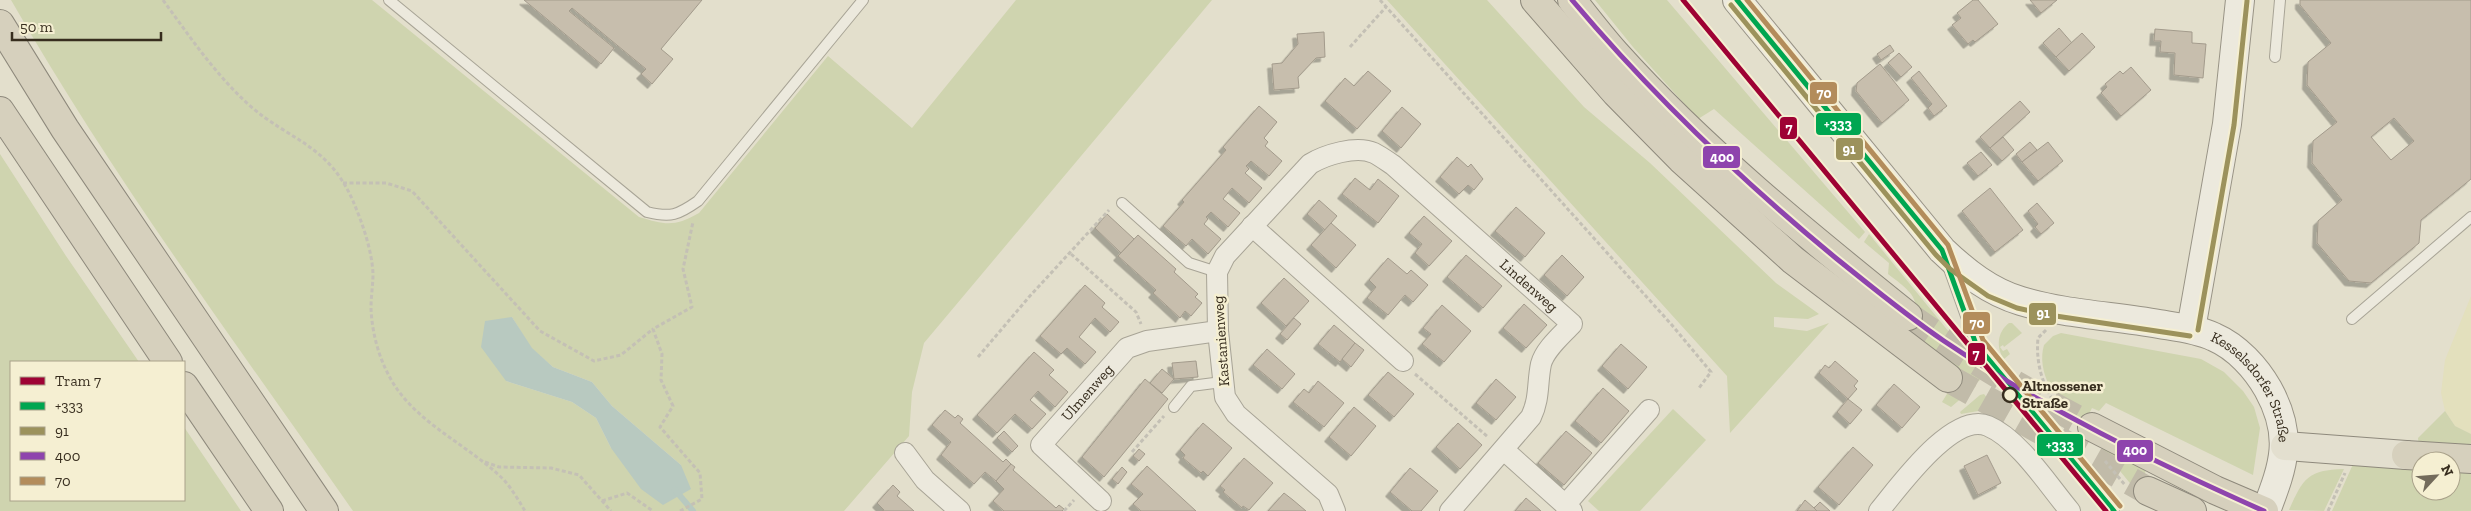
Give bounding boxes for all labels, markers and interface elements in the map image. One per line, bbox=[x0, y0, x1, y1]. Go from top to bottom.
scale bar bbox=[12, 10, 161, 42]
text: 50 m bbox=[20, 18, 53, 36]
line badge: 70 bbox=[1809, 81, 1838, 105]
text: 70 bbox=[1817, 85, 1832, 102]
line badge: +333 bbox=[1815, 112, 1862, 136]
line badge: 7 bbox=[1779, 116, 1798, 140]
text: +333 bbox=[1824, 116, 1853, 133]
text: 7 bbox=[1786, 120, 1793, 137]
line badge: 91 bbox=[1835, 137, 1864, 161]
text: 91 bbox=[1842, 141, 1856, 158]
line badge: 400 bbox=[1702, 145, 1741, 169]
text: 400 bbox=[1710, 149, 1734, 166]
street label: Lindenweg bbox=[1496, 255, 1561, 316]
street label: Kastanienweg bbox=[1209, 295, 1233, 387]
line badge: 91 bbox=[2028, 302, 2057, 326]
text: 91 bbox=[2036, 305, 2050, 322]
line badge: 70 bbox=[1962, 311, 1991, 335]
text: 70 bbox=[1970, 315, 1985, 332]
street label: Kesselsdorfer Straße bbox=[2208, 328, 2293, 443]
line badge: 7 bbox=[1967, 342, 1986, 366]
text: 7 bbox=[1973, 346, 1980, 363]
legend bbox=[10, 361, 185, 501]
street label: Ulmenweg bbox=[1058, 361, 1117, 425]
text: Tram 7 bbox=[55, 372, 101, 390]
place label: Altnossener Straße bbox=[2022, 377, 2103, 412]
marker: Altnossener Straße bbox=[2002, 387, 2018, 403]
text: +333 bbox=[55, 397, 83, 415]
text: 91 bbox=[55, 422, 69, 440]
line badge: +333 bbox=[2036, 433, 2084, 457]
text: +333 bbox=[2046, 437, 2075, 454]
line badge: 400 bbox=[2116, 439, 2154, 463]
text: 400 bbox=[2123, 442, 2147, 459]
text: 400 bbox=[55, 447, 80, 465]
north arrow bbox=[2411, 451, 2461, 501]
text: N bbox=[2437, 462, 2457, 479]
text: 70 bbox=[55, 472, 71, 490]

